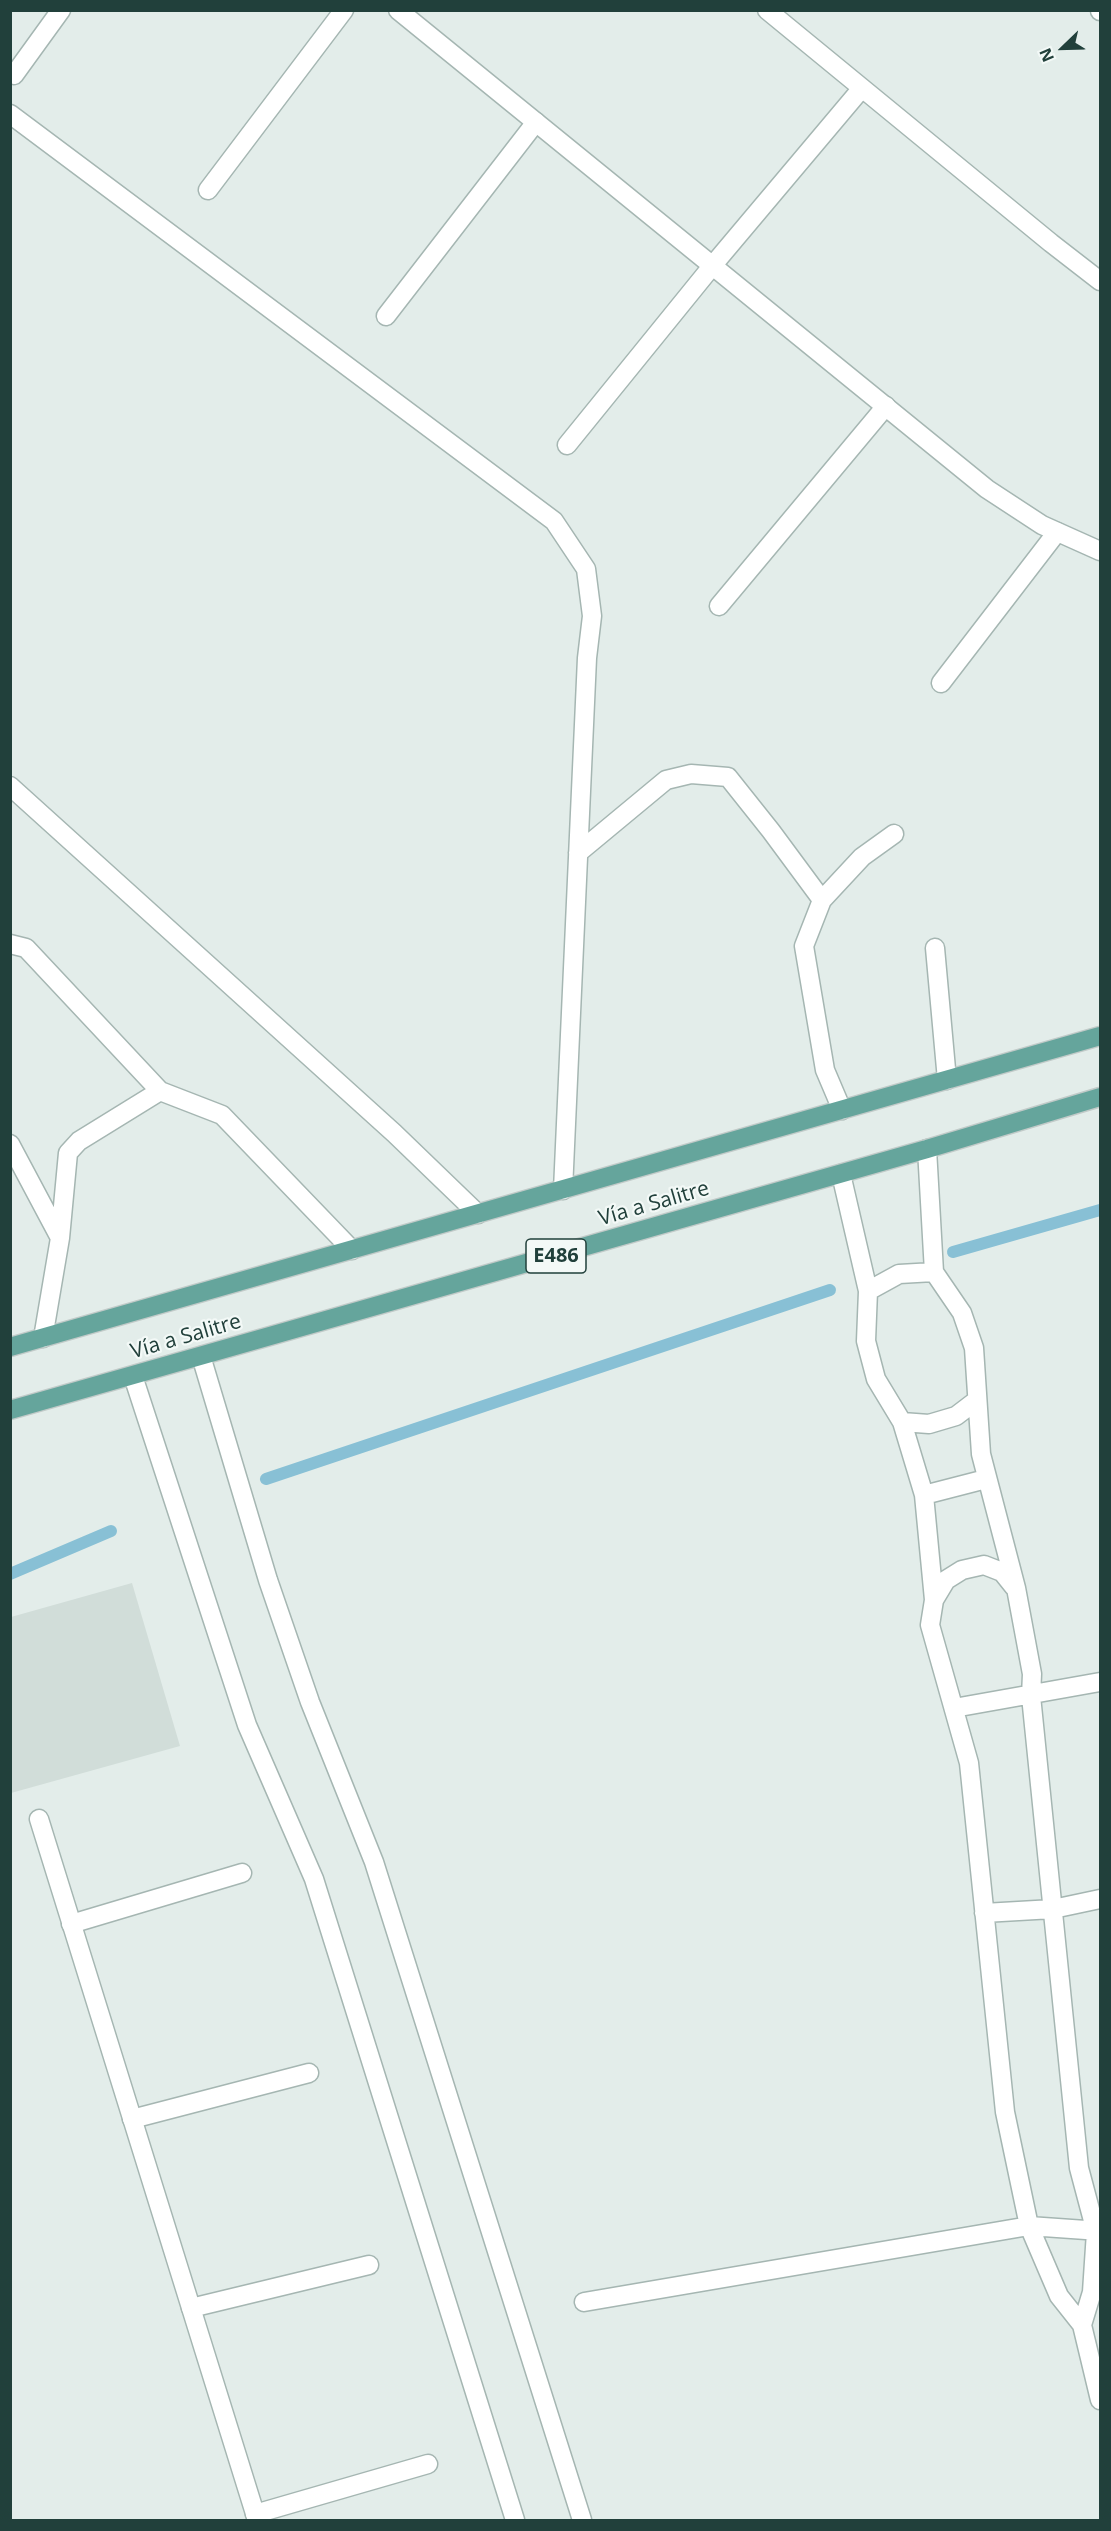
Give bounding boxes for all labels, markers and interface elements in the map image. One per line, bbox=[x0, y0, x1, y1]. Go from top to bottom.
north arrow bbox=[1033, 18, 1093, 78]
text: N bbox=[1034, 45, 1059, 65]
street label: Vía a Salitre bbox=[596, 1176, 712, 1232]
road number: E486 bbox=[526, 1239, 586, 1273]
street label: Vía a Salitre bbox=[128, 1309, 244, 1365]

